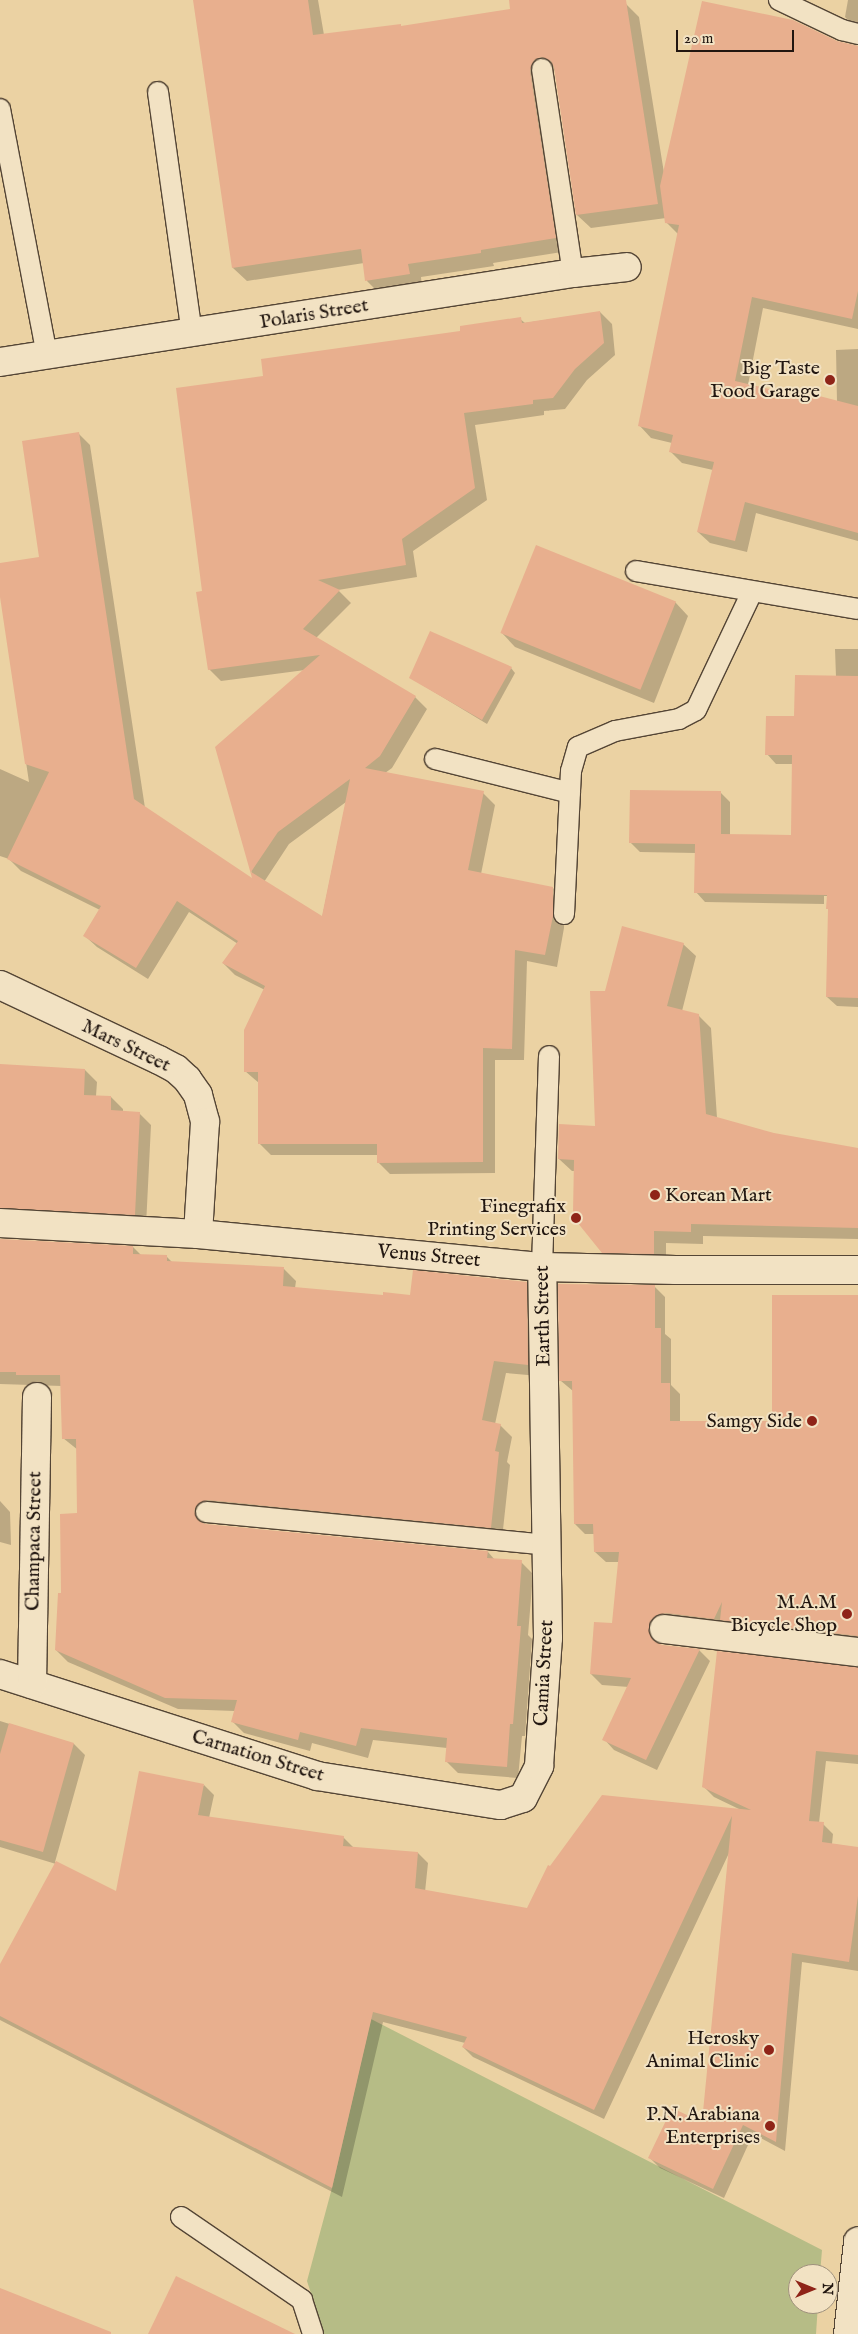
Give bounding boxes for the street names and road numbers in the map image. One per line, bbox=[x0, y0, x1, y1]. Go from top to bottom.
street label: Polaris Street bbox=[258, 294, 370, 334]
street label: Mars Street bbox=[78, 1014, 174, 1078]
street label: Venus Street bbox=[377, 1240, 481, 1272]
street label: Earth Street bbox=[530, 1265, 556, 1367]
street label: Champaca Street bbox=[21, 1471, 47, 1611]
street label: Camia Street bbox=[529, 1619, 559, 1727]
street label: Carnation Street bbox=[189, 1724, 327, 1788]

